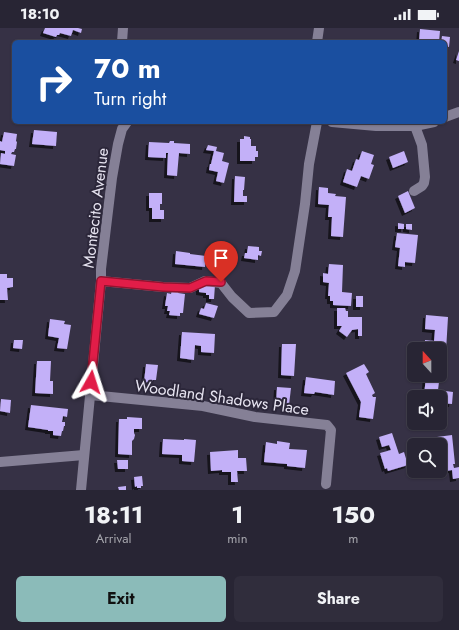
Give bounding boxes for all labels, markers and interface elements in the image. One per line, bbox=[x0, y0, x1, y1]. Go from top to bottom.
text: 18:10 bbox=[20, 3, 59, 25]
text: 70 m bbox=[94, 48, 161, 89]
icon: right bbox=[28, 56, 80, 108]
text: Turn right bbox=[94, 86, 166, 112]
street label: Montecito Avenue bbox=[77, 147, 114, 270]
pin bbox=[204, 241, 238, 282]
icon: arrive bbox=[210, 247, 232, 269]
north arrow bbox=[407, 342, 447, 382]
map controls bbox=[407, 342, 447, 478]
position arrow bbox=[70, 361, 112, 403]
street label: Woodland Shadows Place bbox=[133, 374, 310, 421]
button: sound bbox=[407, 390, 447, 430]
button: search bbox=[407, 438, 447, 478]
text: 18:11 bbox=[84, 497, 143, 532]
text: 1 bbox=[231, 497, 244, 532]
text: 150 bbox=[331, 497, 375, 532]
text: Arrival bbox=[96, 529, 132, 548]
text: min bbox=[227, 529, 248, 548]
text: m bbox=[348, 529, 358, 548]
button: Exit bbox=[16, 576, 226, 622]
button: Share bbox=[234, 576, 443, 622]

